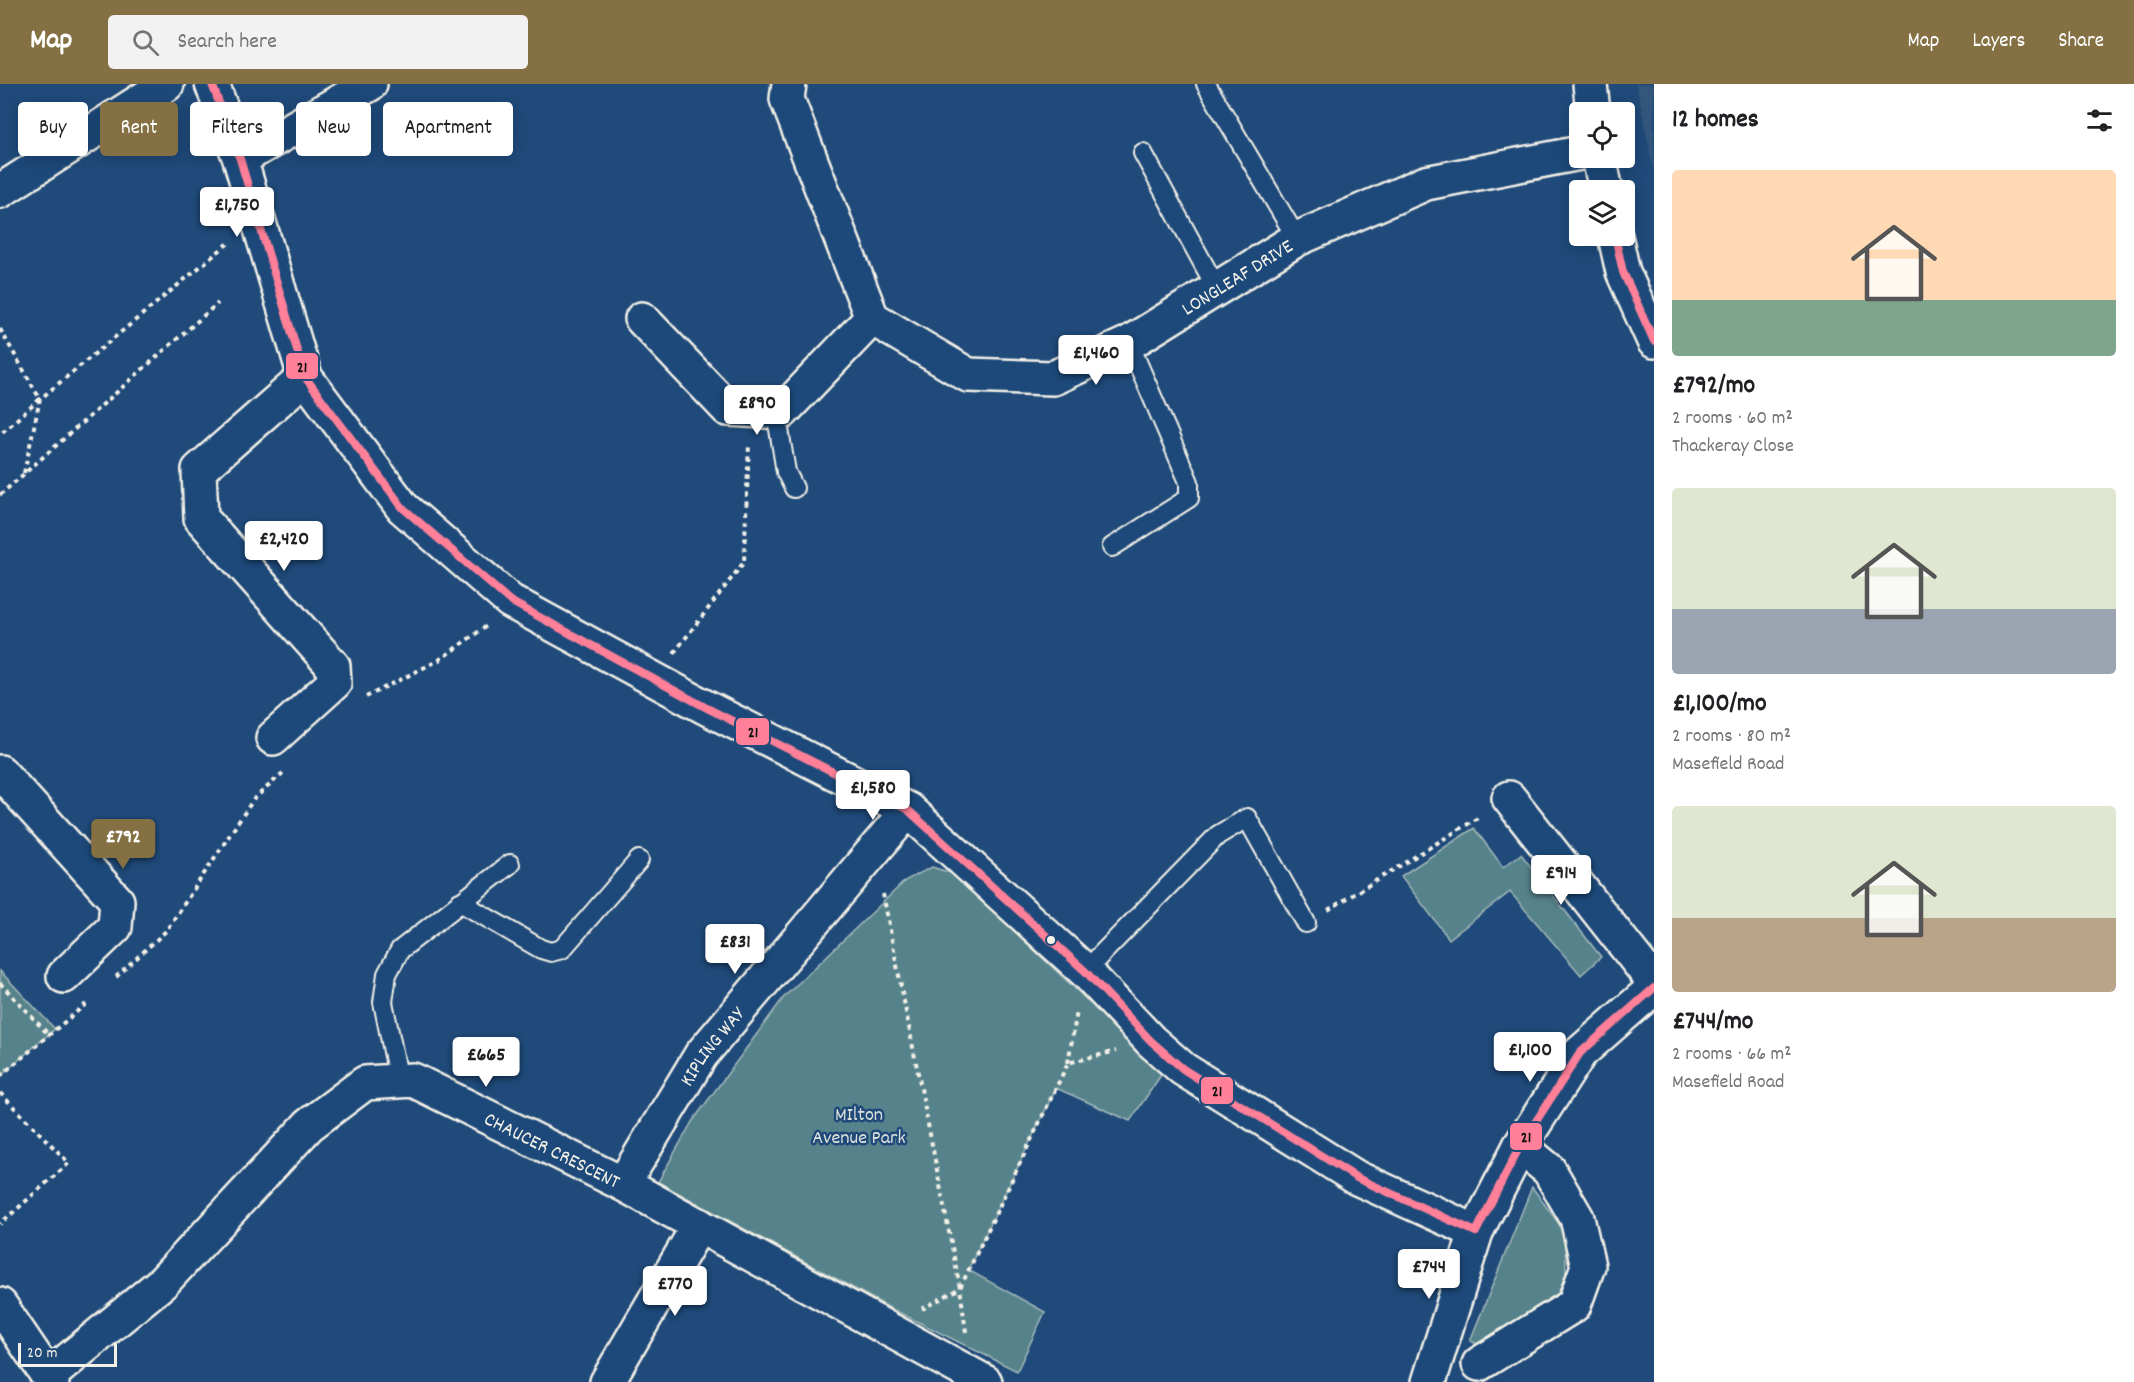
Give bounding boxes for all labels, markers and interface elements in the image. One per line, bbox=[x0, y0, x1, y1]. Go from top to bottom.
search box bbox=[108, 15, 528, 69]
text: Map bbox=[30, 22, 72, 62]
icon: search bbox=[129, 26, 162, 59]
text: Search here bbox=[177, 27, 277, 58]
text: Map bbox=[1908, 27, 1939, 57]
text: Layers bbox=[1972, 27, 2025, 57]
text: Share bbox=[2058, 27, 2104, 57]
chip: Buy bbox=[18, 102, 88, 156]
chip: Rent bbox=[100, 102, 178, 156]
chip: Filters bbox=[190, 102, 284, 156]
chip: New bbox=[296, 102, 371, 156]
chip: Apartment bbox=[383, 102, 513, 156]
map controls bbox=[1569, 102, 1635, 246]
button: locate bbox=[1569, 102, 1635, 168]
text: 12 homes bbox=[1672, 102, 1759, 139]
icon: filters bbox=[2083, 104, 2116, 137]
button: layers bbox=[1569, 180, 1635, 246]
pin: £1,750 bbox=[188, 187, 286, 238]
text: £1,750 bbox=[214, 192, 260, 220]
icon: home bbox=[1840, 209, 1948, 317]
street label: LONGLEAF DRIVE bbox=[1177, 234, 1299, 324]
pin: £1,460 bbox=[1047, 335, 1145, 386]
text: £1,460 bbox=[1072, 340, 1120, 368]
line badge: 21 bbox=[285, 352, 319, 380]
text: 21 bbox=[297, 357, 307, 380]
text: £792/mo bbox=[1672, 368, 1755, 405]
pin: £890 bbox=[721, 385, 793, 436]
text: £890 bbox=[738, 390, 776, 418]
text: 2 rooms · 60 m² bbox=[1672, 405, 1793, 433]
text: Thackeray Close bbox=[1672, 433, 1794, 461]
pin: £2,420 bbox=[235, 521, 333, 572]
text: £2,420 bbox=[259, 526, 309, 554]
icon: home bbox=[1840, 527, 1948, 635]
text: £1,100/mo bbox=[1672, 686, 1767, 723]
line badge: 21 bbox=[735, 717, 770, 746]
text: 21 bbox=[748, 722, 758, 745]
text: 2 rooms · 80 m² bbox=[1672, 723, 1791, 751]
text: Masefield Road bbox=[1672, 751, 1784, 779]
pin: £1,580 bbox=[824, 770, 922, 821]
text: £1,580 bbox=[850, 775, 896, 803]
pin: £792 bbox=[87, 819, 159, 870]
text: £792 bbox=[105, 824, 141, 852]
icon: home bbox=[1840, 845, 1948, 953]
pin: £914 bbox=[1525, 855, 1597, 906]
text: £914 bbox=[1545, 860, 1577, 888]
pin: £831 bbox=[699, 924, 771, 975]
text: £831 bbox=[719, 929, 751, 957]
unlabelled marker bbox=[1045, 934, 1057, 946]
street label: KIPLING WAY bbox=[674, 1002, 753, 1092]
text: £744/mo bbox=[1672, 1004, 1753, 1041]
pin: £1,100 bbox=[1481, 1032, 1579, 1083]
pin: £665 bbox=[450, 1037, 522, 1088]
text: £1,100 bbox=[1508, 1037, 1552, 1065]
text: 2 rooms · 66 m² bbox=[1672, 1041, 1792, 1069]
text: £665 bbox=[467, 1042, 505, 1070]
text: Masefield Road bbox=[1672, 1069, 1784, 1097]
line badge: 21 bbox=[1200, 1076, 1234, 1105]
text: 21 bbox=[1212, 1081, 1222, 1104]
park label: MIlton Avenue Park bbox=[812, 1102, 906, 1153]
street label: CHAUCER CRESCENT bbox=[479, 1106, 624, 1197]
line badge: 21 bbox=[1509, 1122, 1543, 1151]
text: 21 bbox=[1521, 1127, 1531, 1150]
pin: £744 bbox=[1393, 1249, 1465, 1300]
text: £744 bbox=[1412, 1254, 1446, 1282]
pin: £770 bbox=[639, 1266, 711, 1317]
text: £770 bbox=[657, 1271, 693, 1299]
scale bar bbox=[18, 1340, 117, 1368]
text: 20 m bbox=[27, 1342, 57, 1365]

